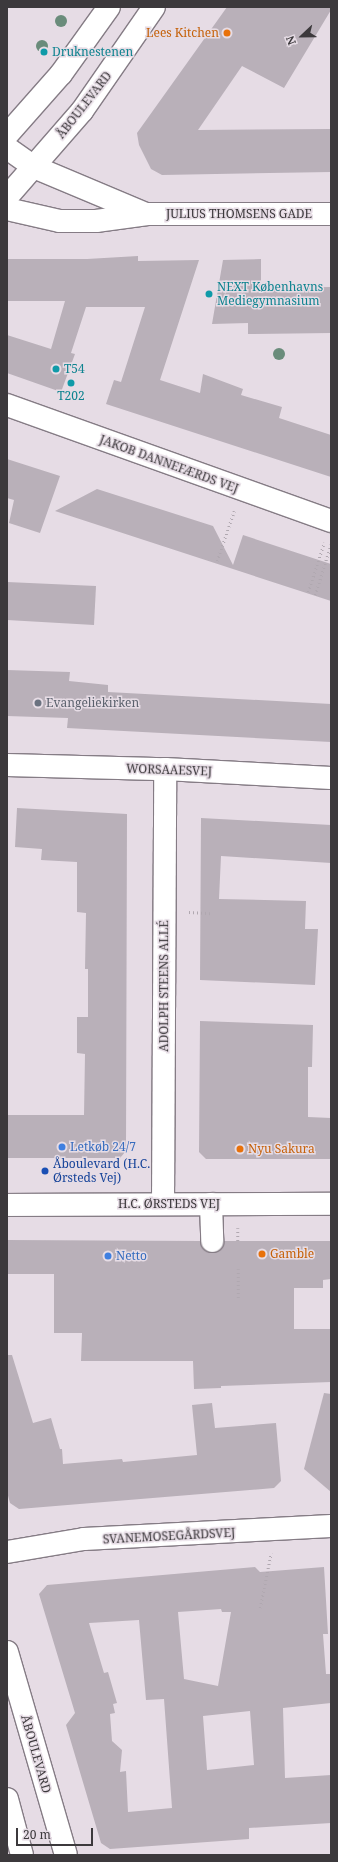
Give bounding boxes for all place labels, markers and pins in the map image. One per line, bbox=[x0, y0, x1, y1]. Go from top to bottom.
place label: Lees Kitchen bbox=[146, 26, 219, 40]
marker: Lees Kitchen bbox=[222, 28, 232, 38]
place label: Druknestenen bbox=[52, 45, 133, 59]
marker: Druknestenen bbox=[39, 47, 49, 57]
place label: NEXT Københavns Mediegymnasium bbox=[217, 280, 323, 308]
marker: NEXT Københavns Mediegymnasium bbox=[204, 289, 214, 299]
place label: T54 bbox=[64, 362, 85, 376]
marker: T54 bbox=[51, 364, 61, 374]
marker: T202 bbox=[66, 378, 76, 388]
place label: T202 bbox=[57, 389, 85, 403]
place label: Evangeliekirken bbox=[46, 696, 139, 710]
marker: Evangeliekirken bbox=[33, 698, 43, 708]
place label: Letkøb 24/7 bbox=[70, 1140, 136, 1154]
marker: Letkøb 24/7 bbox=[57, 1142, 67, 1152]
place label: Nyu Sakura bbox=[248, 1142, 315, 1156]
marker: Nyu Sakura bbox=[235, 1144, 245, 1154]
place label: Åboulevard (H.C. Ørsteds Vej) bbox=[53, 1157, 150, 1185]
marker: Åboulevard (H.C. Ørsteds Vej) bbox=[40, 1166, 50, 1176]
place label: Gamble bbox=[270, 1247, 314, 1261]
place label: Netto bbox=[116, 1249, 147, 1263]
marker: Gamble bbox=[257, 1249, 267, 1259]
marker: Netto bbox=[103, 1251, 113, 1261]

